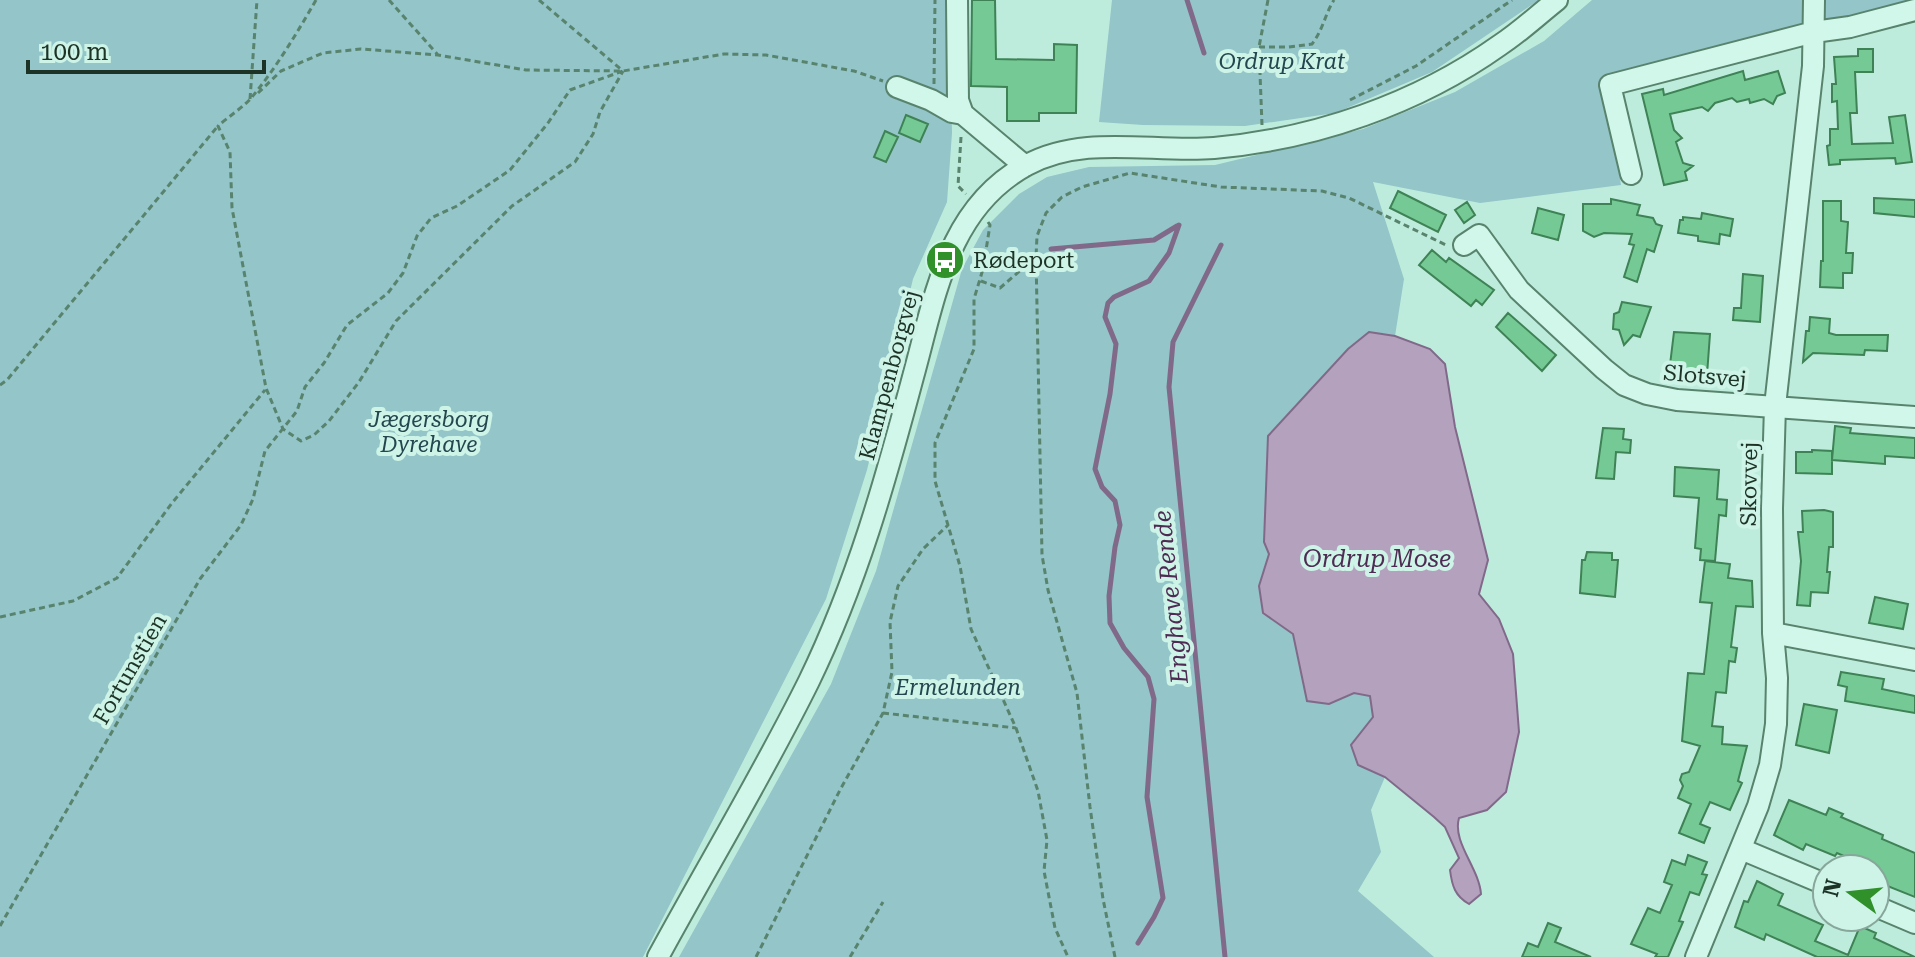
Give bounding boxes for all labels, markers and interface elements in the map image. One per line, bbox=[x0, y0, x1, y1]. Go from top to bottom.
scale bar bbox=[28, 24, 264, 74]
text: 100 m bbox=[40, 38, 108, 66]
park label: Ordrup Krat bbox=[1219, 49, 1346, 74]
bus stop icon: Rødeport bbox=[924, 239, 966, 281]
place label: Rødeport bbox=[973, 248, 1074, 273]
street label: Klampenborgvej bbox=[854, 287, 924, 463]
street label: Slotsvej bbox=[1662, 360, 1748, 392]
park label: Jægersborg Dyrehave bbox=[368, 407, 489, 457]
street label: Skovvej bbox=[1736, 442, 1762, 526]
water label: Enghave Rende bbox=[1148, 509, 1194, 686]
water label: Ordrup Mose bbox=[1303, 545, 1451, 573]
street label: Fortunstien bbox=[88, 609, 172, 729]
park label: Ermelunden bbox=[894, 675, 1021, 700]
north arrow bbox=[1811, 853, 1891, 933]
text: N bbox=[1818, 876, 1846, 899]

